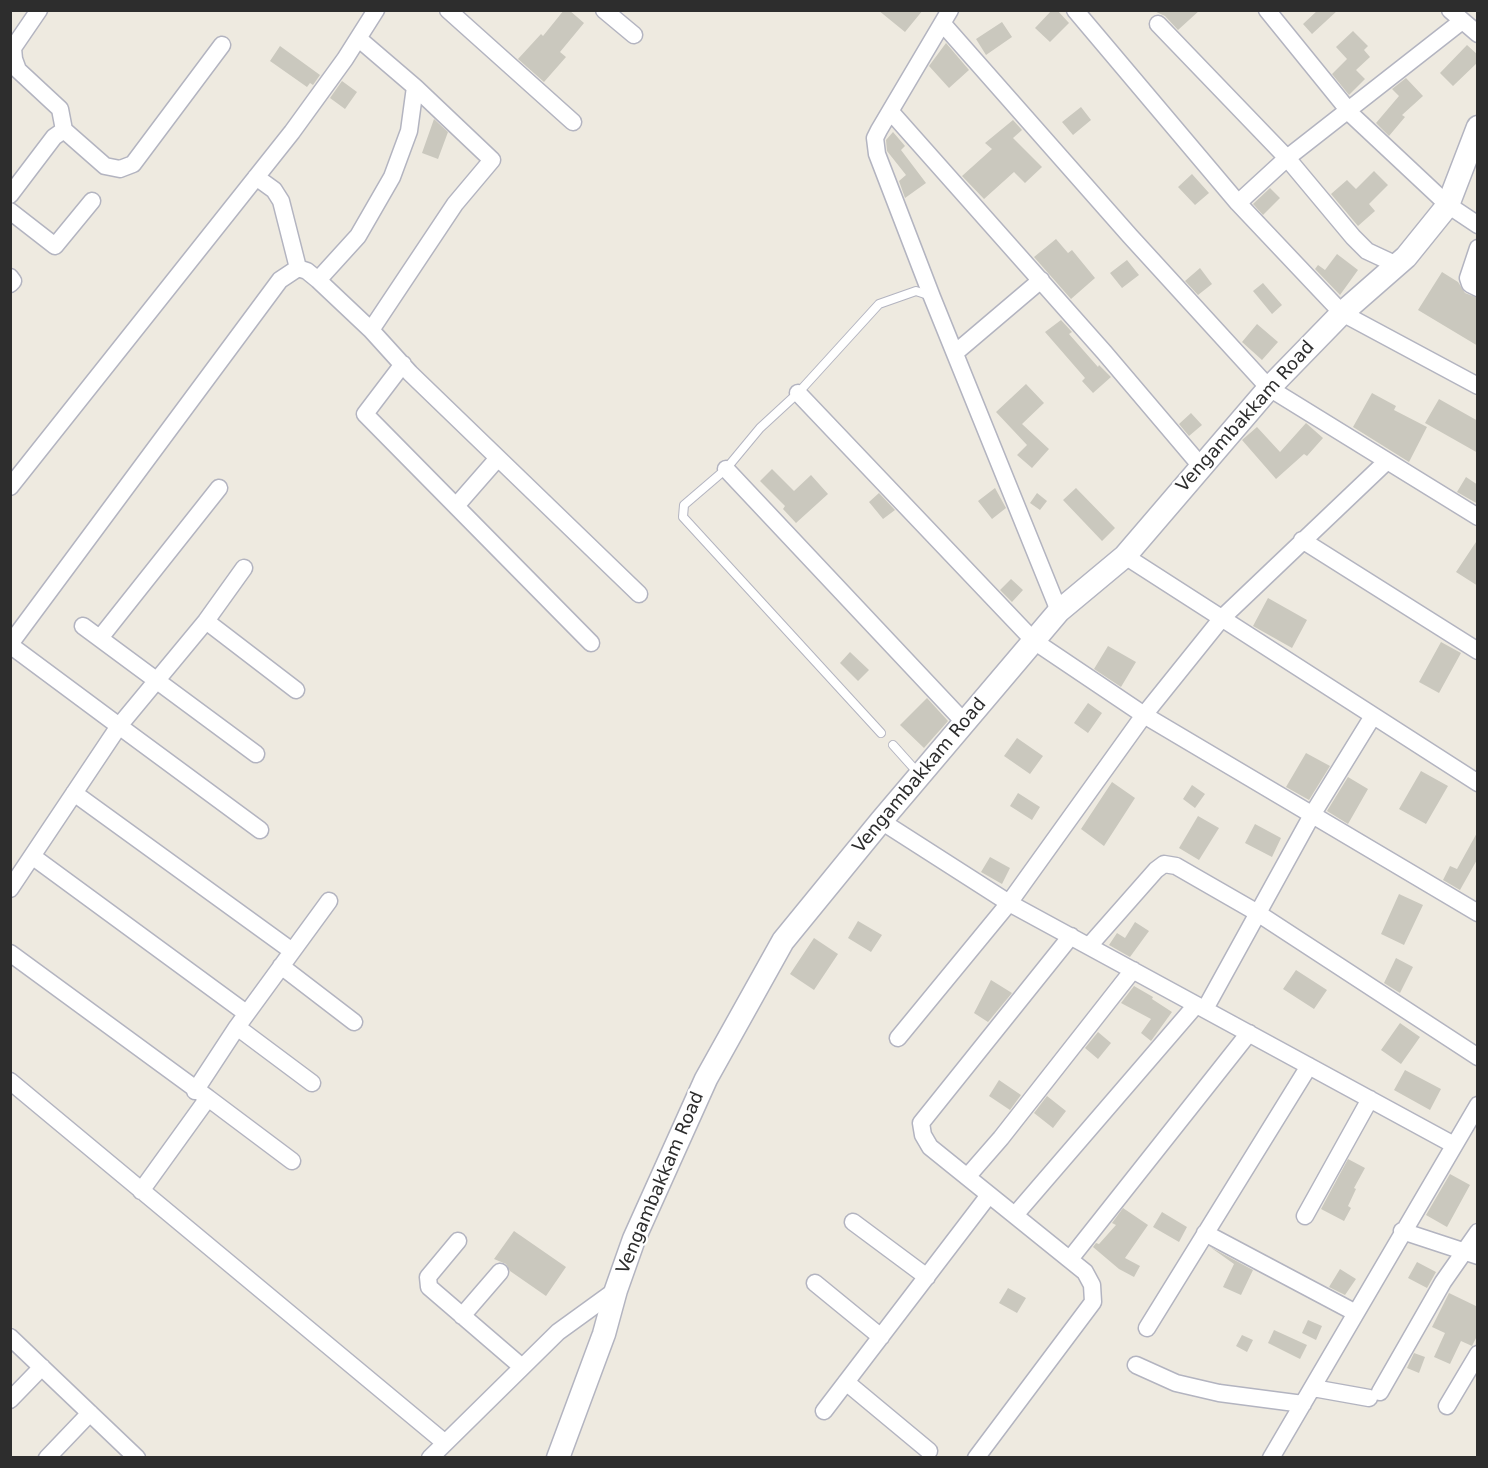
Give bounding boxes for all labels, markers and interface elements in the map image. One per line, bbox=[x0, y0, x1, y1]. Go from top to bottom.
street label: Vengambakkam Road bbox=[1172, 337, 1320, 497]
street label: Vengambakkam Road bbox=[849, 694, 991, 858]
street label: Vengambakkam Road bbox=[613, 1089, 709, 1277]

